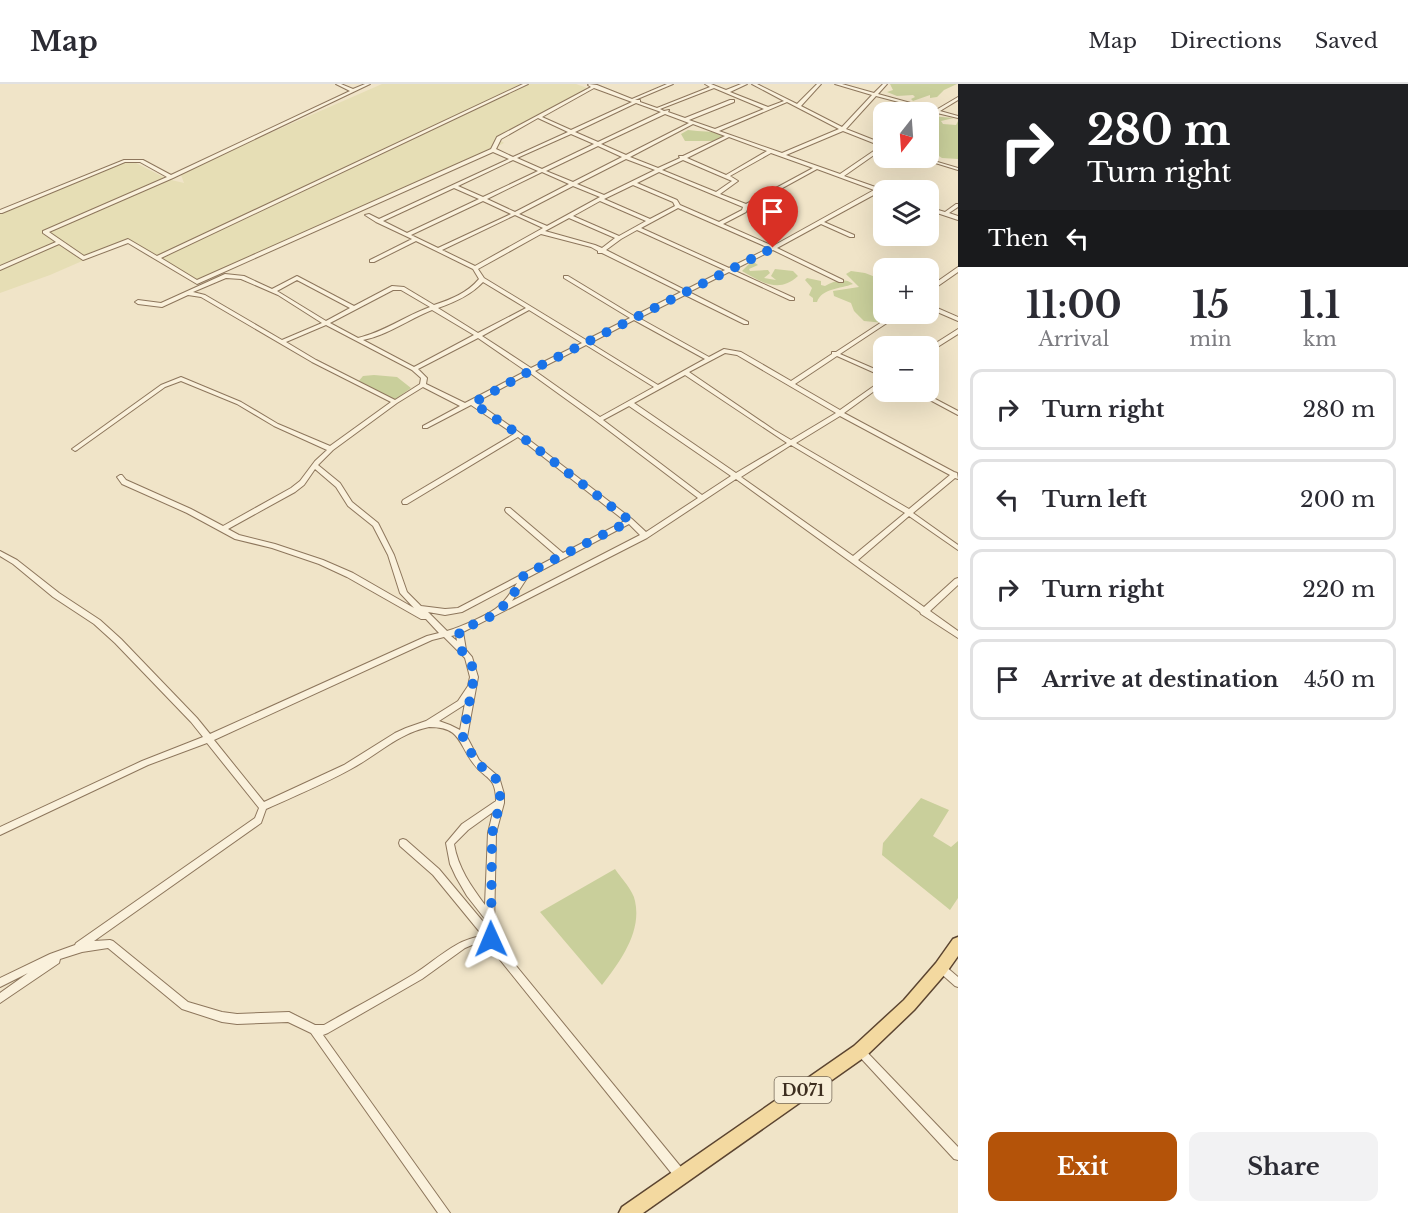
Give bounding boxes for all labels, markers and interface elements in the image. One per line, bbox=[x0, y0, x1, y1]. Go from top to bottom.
text: Map bbox=[30, 24, 98, 59]
text: Map bbox=[1088, 28, 1137, 54]
text: Directions bbox=[1170, 28, 1282, 54]
text: Saved bbox=[1315, 28, 1378, 54]
north arrow bbox=[873, 102, 939, 168]
map controls bbox=[873, 102, 939, 402]
text: 280 m bbox=[1087, 104, 1230, 156]
icon: right bbox=[988, 108, 1066, 186]
text: Turn right bbox=[1087, 156, 1231, 189]
button: layers bbox=[873, 180, 939, 246]
pin bbox=[747, 186, 798, 248]
icon: arrive bbox=[756, 195, 789, 228]
icon: left bbox=[1061, 222, 1094, 255]
text: Then bbox=[988, 225, 1049, 252]
button: + bbox=[873, 258, 939, 324]
text: 11:00 bbox=[1026, 283, 1122, 328]
text: 15 bbox=[1192, 283, 1229, 328]
text: 1.1 bbox=[1299, 283, 1340, 328]
text: Arrival bbox=[1038, 327, 1109, 351]
text: min bbox=[1190, 327, 1232, 351]
text: km bbox=[1303, 327, 1337, 351]
button: − bbox=[873, 336, 939, 402]
icon: right bbox=[991, 393, 1024, 426]
text: Turn right bbox=[1042, 396, 1164, 423]
text: 280 m bbox=[1302, 396, 1375, 423]
icon: left bbox=[991, 483, 1024, 516]
text: Turn left bbox=[1042, 486, 1147, 513]
text: 200 m bbox=[1300, 486, 1375, 513]
icon: right bbox=[991, 573, 1024, 606]
text: Turn right bbox=[1042, 576, 1164, 603]
text: 220 m bbox=[1302, 576, 1375, 603]
icon: arrive bbox=[991, 663, 1024, 696]
text: Arrive at destination bbox=[1042, 666, 1279, 693]
text: 450 m bbox=[1304, 666, 1375, 693]
position arrow bbox=[459, 907, 523, 971]
road number: D071 bbox=[774, 1077, 832, 1103]
button: Exit bbox=[988, 1132, 1177, 1201]
button: Share bbox=[1189, 1132, 1378, 1201]

